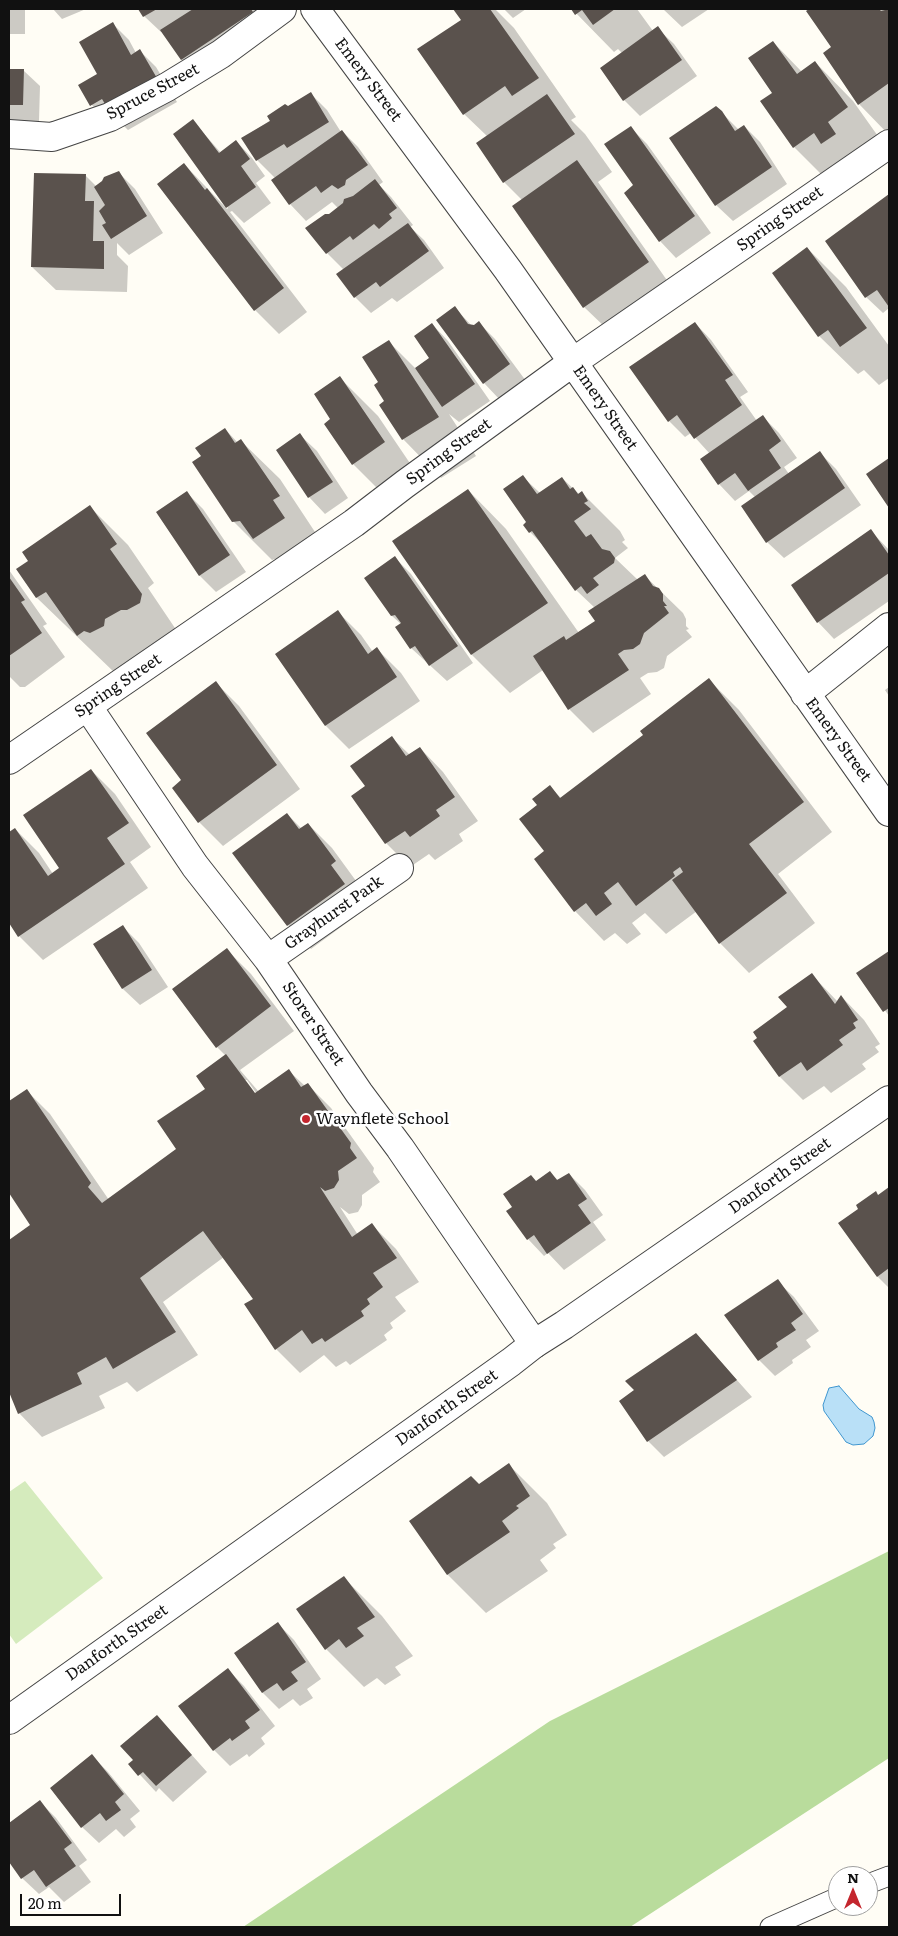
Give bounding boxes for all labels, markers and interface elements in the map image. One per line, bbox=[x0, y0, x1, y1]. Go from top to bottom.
street label: Emery Street bbox=[330, 34, 406, 126]
street label: Spruce Street bbox=[103, 60, 203, 124]
street label: Spring Street bbox=[733, 182, 827, 256]
street label: Emery Street bbox=[569, 362, 641, 454]
street label: Spring Street bbox=[403, 415, 495, 489]
street label: Spring Street bbox=[71, 650, 165, 722]
street label: Emery Street bbox=[801, 694, 875, 786]
street label: Grayhurst Park bbox=[281, 872, 387, 954]
street label: Storer Street bbox=[278, 978, 348, 1070]
place label: Waynflete School bbox=[316, 1109, 449, 1129]
marker: Waynflete School bbox=[300, 1113, 312, 1125]
street label: Danforth Street bbox=[725, 1134, 835, 1218]
street label: Danforth Street bbox=[392, 1366, 502, 1450]
street label: Danforth Street bbox=[62, 1601, 172, 1685]
north arrow bbox=[828, 1866, 878, 1916]
text: N bbox=[847, 1867, 859, 1887]
scale bar bbox=[22, 1884, 124, 1916]
text: 20 m bbox=[28, 1891, 62, 1914]

